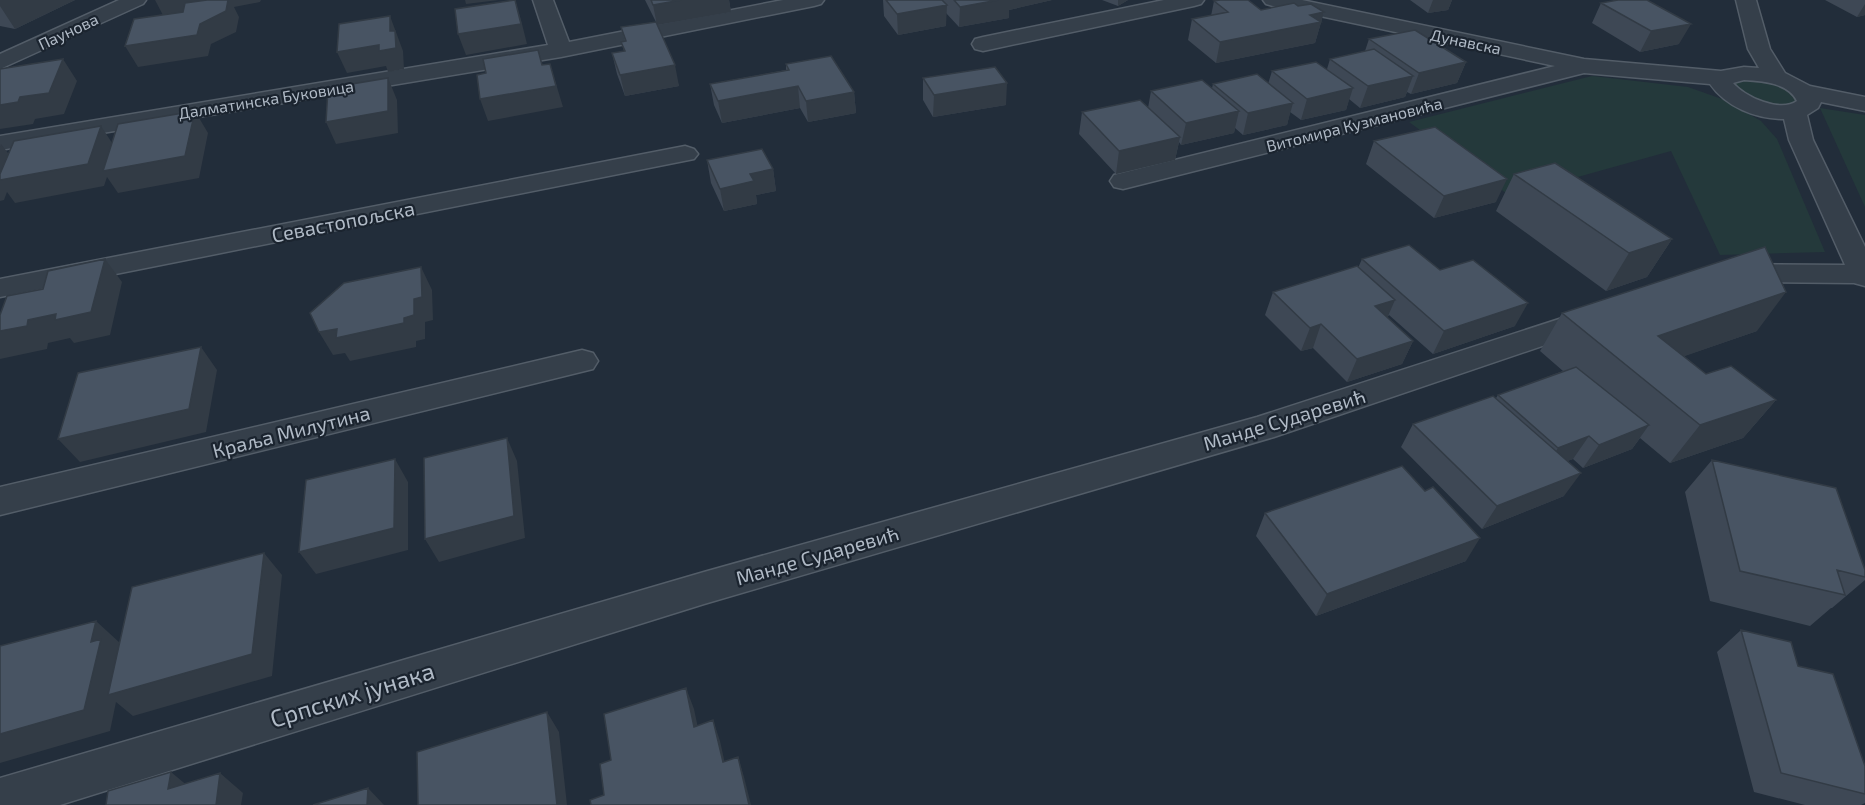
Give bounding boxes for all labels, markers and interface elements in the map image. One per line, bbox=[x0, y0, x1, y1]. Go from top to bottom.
street label: Паунова bbox=[35, 9, 102, 54]
street label: Дунавска bbox=[1429, 24, 1503, 59]
street label: Далматинска Буковица bbox=[177, 76, 355, 123]
street label: Витомира Кузмановића bbox=[1264, 93, 1444, 156]
street label: Севастопољска bbox=[269, 195, 417, 247]
street label: Манде Сударевић bbox=[1200, 383, 1368, 456]
street label: Краља Милутина bbox=[210, 400, 373, 463]
street label: Манде Сударевић bbox=[733, 520, 901, 591]
street label: Српских јунака bbox=[266, 655, 438, 734]

